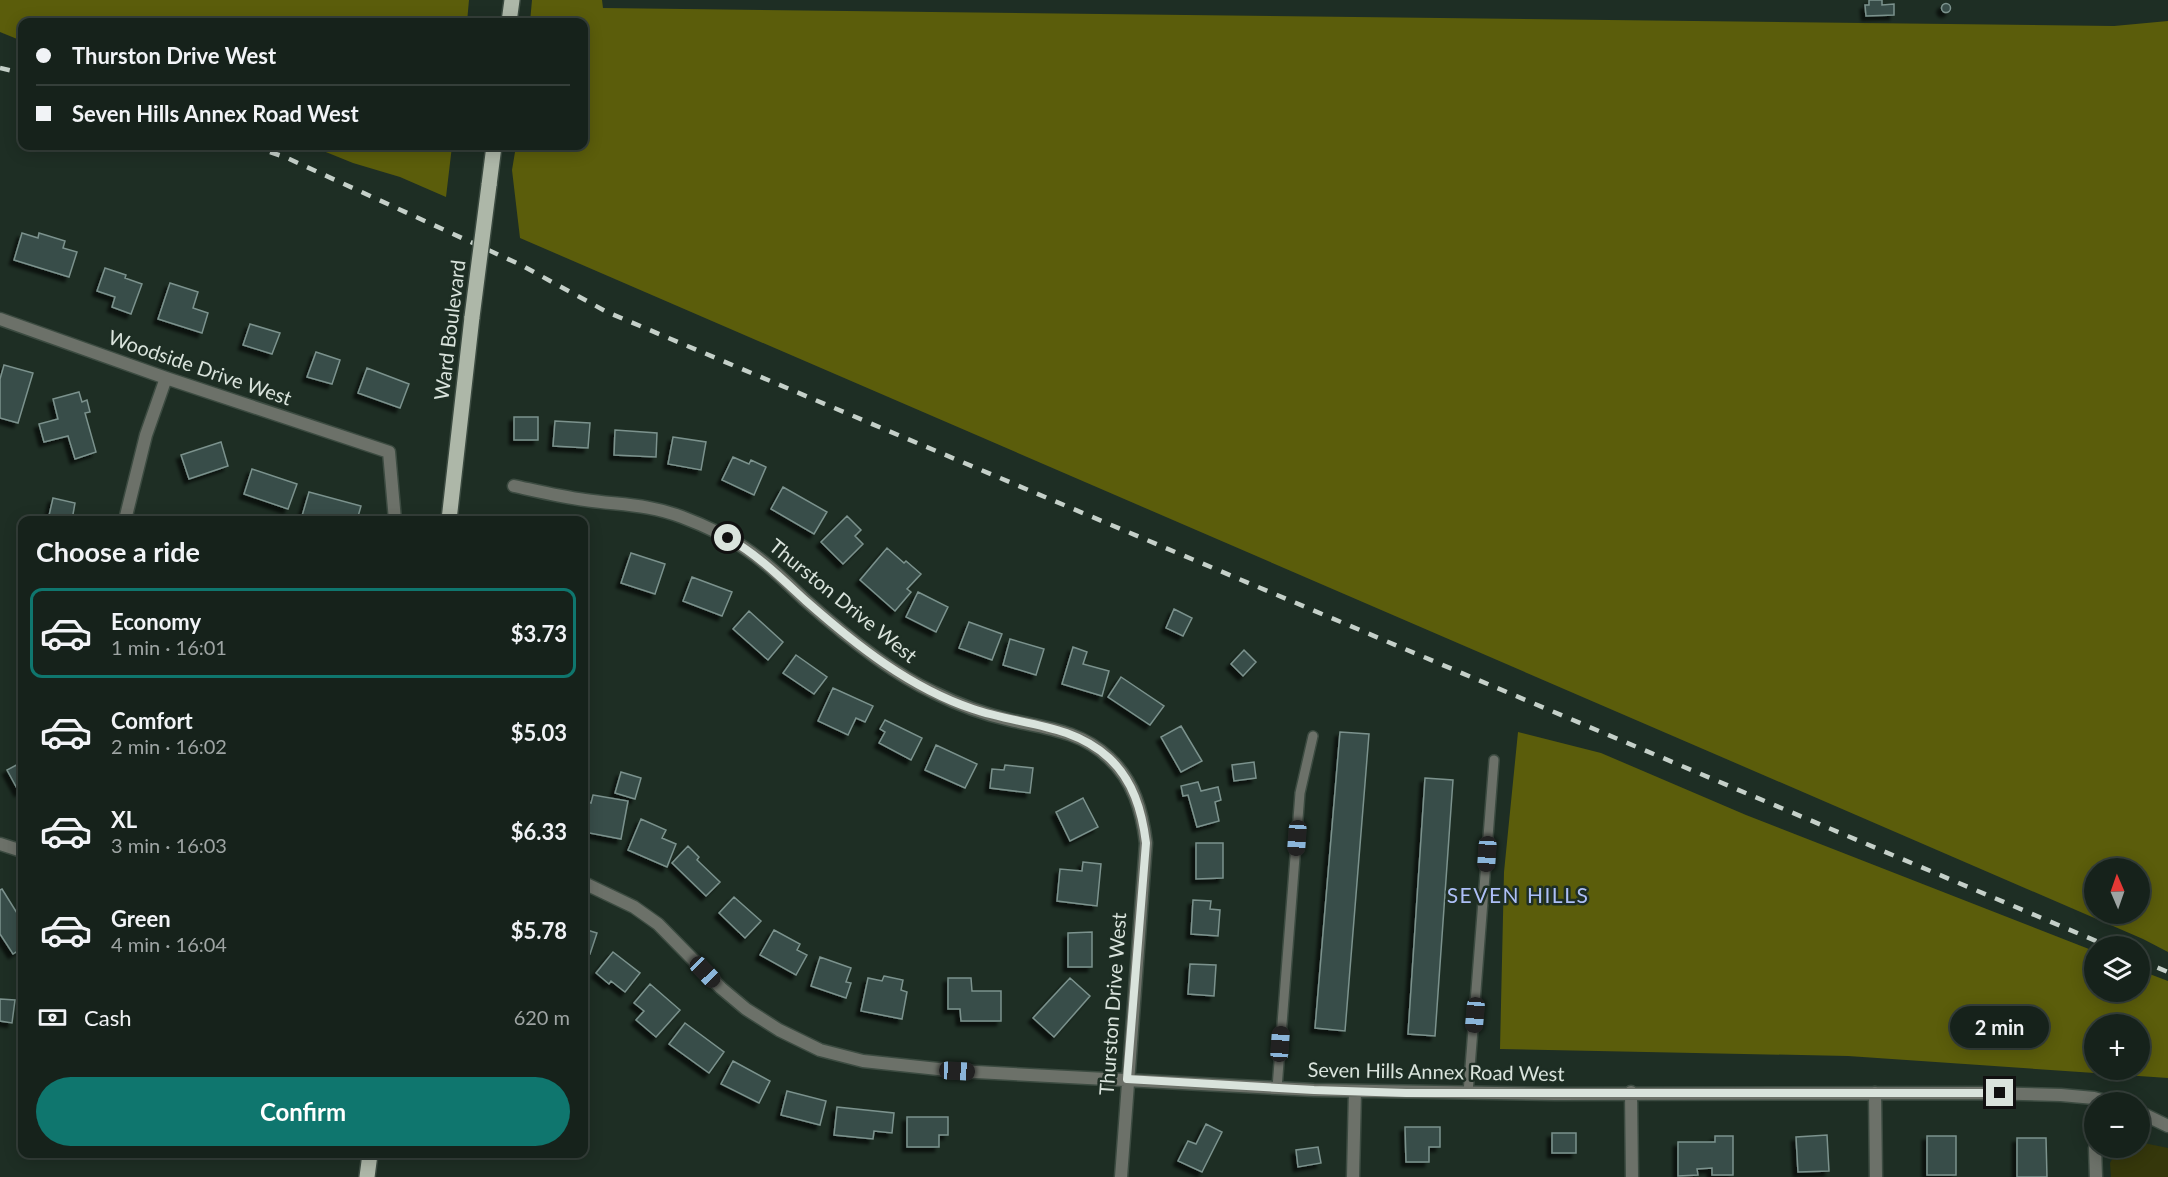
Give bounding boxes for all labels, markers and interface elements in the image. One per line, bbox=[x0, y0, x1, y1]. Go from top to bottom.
text: Thurston Drive West bbox=[72, 42, 276, 69]
text: Seven Hills Annex Road West bbox=[72, 100, 359, 127]
street label: Ward Boulevard bbox=[428, 258, 470, 401]
street label: Woodside Drive West bbox=[106, 324, 295, 410]
route start bbox=[714, 524, 741, 551]
street label: Thurston Drive West bbox=[765, 533, 922, 667]
text: Choose a ride bbox=[36, 535, 200, 568]
icon: car bbox=[39, 606, 93, 660]
text: Economy bbox=[111, 608, 201, 635]
text: $3.73 bbox=[511, 620, 567, 647]
text: 1 min · 16:01 bbox=[111, 635, 227, 659]
icon: car bbox=[39, 705, 93, 759]
text: Comfort bbox=[111, 707, 193, 734]
text: $5.03 bbox=[511, 719, 567, 746]
text: 2 min · 16:02 bbox=[111, 734, 227, 758]
icon: car bbox=[39, 804, 93, 858]
text: XL bbox=[111, 806, 137, 833]
text: $6.33 bbox=[511, 818, 567, 845]
car bbox=[1287, 819, 1307, 857]
text: 3 min · 16:03 bbox=[111, 833, 227, 857]
car bbox=[1477, 835, 1497, 873]
north arrow bbox=[2084, 858, 2150, 924]
map controls bbox=[2084, 858, 2150, 1158]
district label: SEVEN HILLS bbox=[1447, 882, 1589, 907]
icon: car bbox=[39, 903, 93, 957]
text: Green bbox=[111, 905, 171, 932]
street label: Thurston Drive West bbox=[1094, 912, 1130, 1096]
text: $5.78 bbox=[511, 917, 567, 944]
text: 4 min · 16:04 bbox=[111, 932, 227, 956]
button: layers bbox=[2084, 936, 2150, 1002]
car bbox=[686, 953, 724, 991]
car bbox=[1464, 996, 1486, 1034]
icon: cash bbox=[36, 1001, 69, 1034]
text: Cash bbox=[84, 1004, 131, 1031]
text: 620 m bbox=[514, 1005, 570, 1029]
callout: 2 min bbox=[1950, 1006, 2050, 1048]
button: + bbox=[2084, 1014, 2150, 1080]
text: 2 min bbox=[1975, 1015, 2024, 1039]
car bbox=[1270, 1025, 1290, 1063]
street label: Seven Hills Annex Road West bbox=[1307, 1057, 1565, 1085]
car bbox=[939, 1061, 975, 1081]
button: Confirm bbox=[36, 1077, 570, 1146]
route end bbox=[1986, 1079, 2013, 1106]
button: − bbox=[2084, 1092, 2150, 1158]

